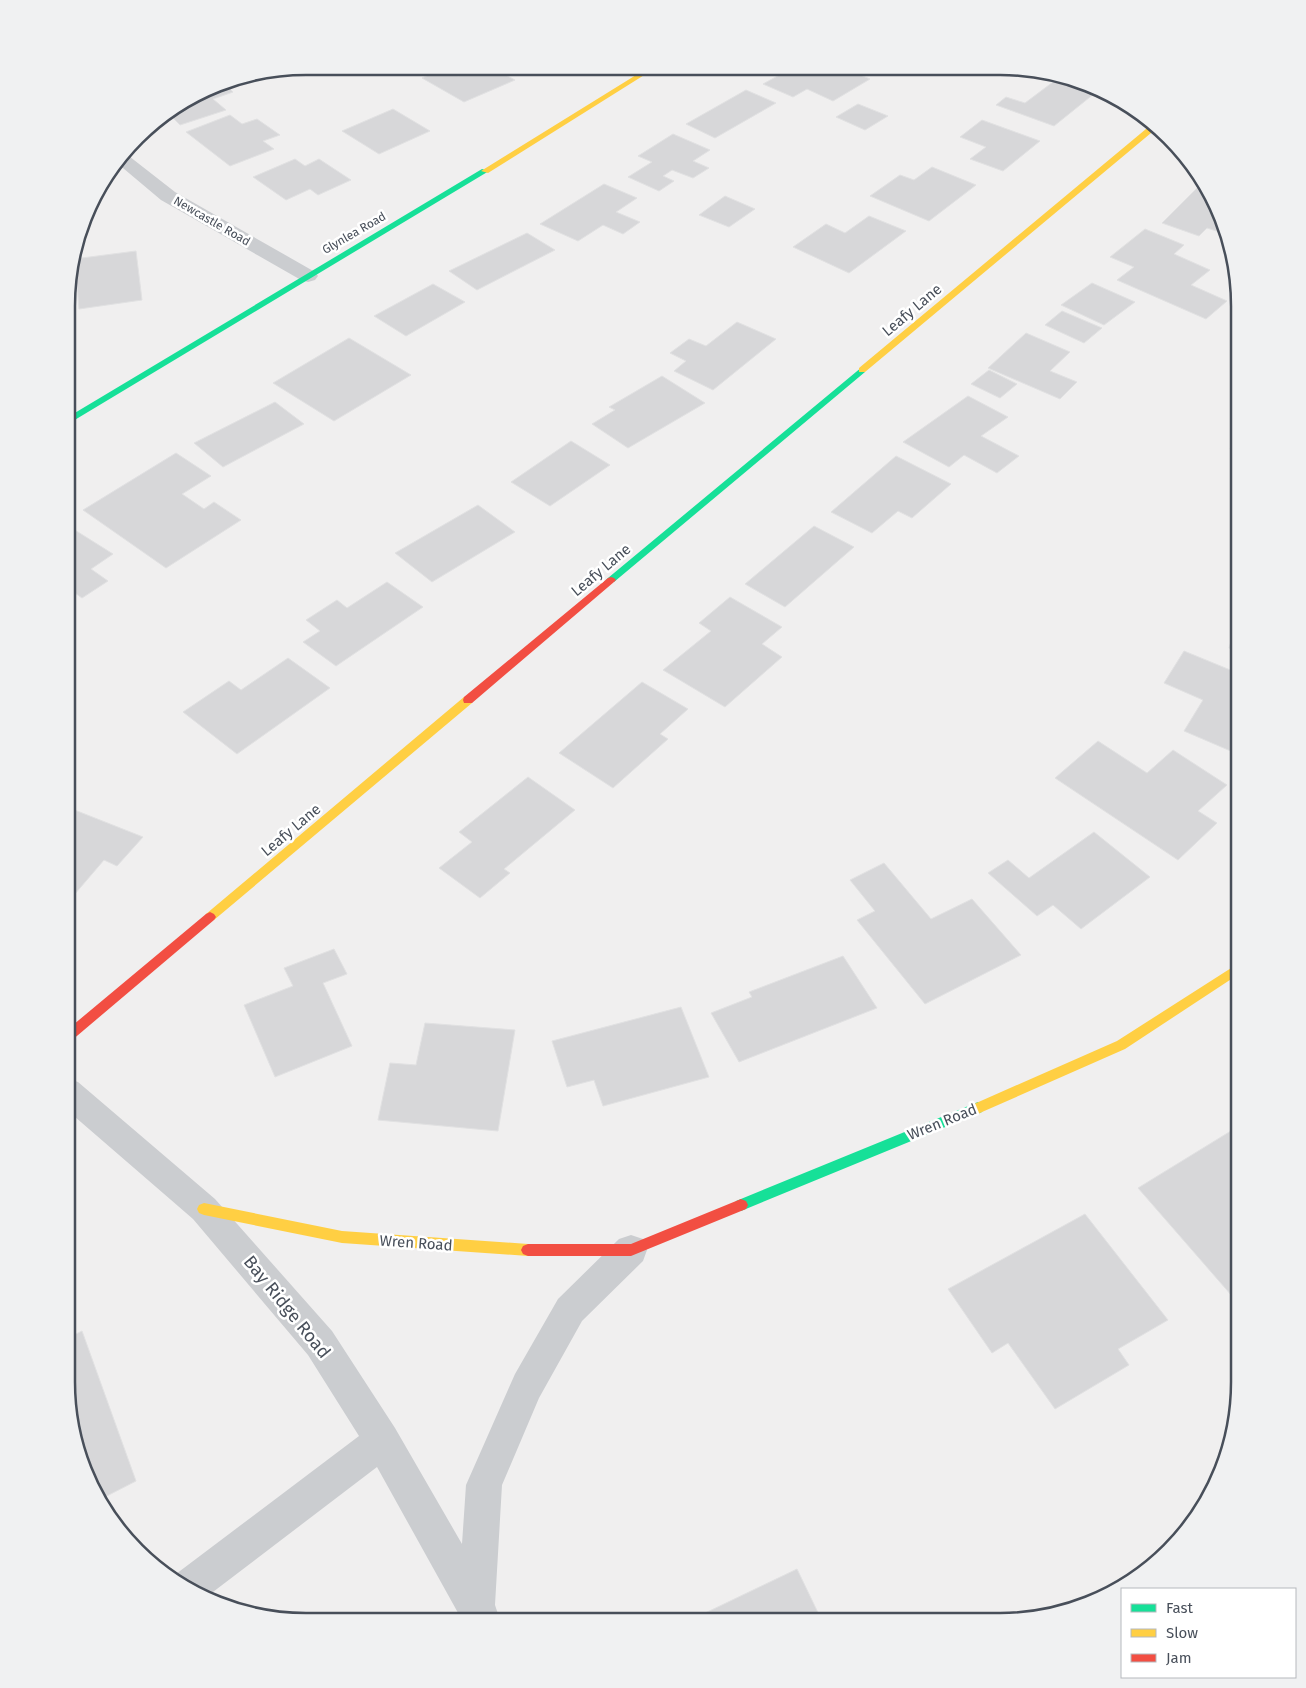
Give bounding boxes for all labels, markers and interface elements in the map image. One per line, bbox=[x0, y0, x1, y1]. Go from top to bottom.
street label: Newcastle Road bbox=[171, 193, 253, 249]
street label: Glynlea Road bbox=[320, 209, 388, 257]
street label: Leafy Lane bbox=[879, 280, 945, 340]
street label: Leafy Lane bbox=[568, 540, 634, 600]
street label: Leafy Lane bbox=[258, 800, 324, 860]
street label: Wren Road bbox=[905, 1100, 979, 1144]
street label: Wren Road bbox=[379, 1231, 453, 1255]
street label: Bay Ridge Road bbox=[239, 1251, 335, 1363]
legend bbox=[1121, 1588, 1296, 1678]
text: Fast bbox=[1166, 1599, 1193, 1617]
text: Slow bbox=[1166, 1624, 1198, 1642]
text: Jam bbox=[1166, 1649, 1192, 1667]

